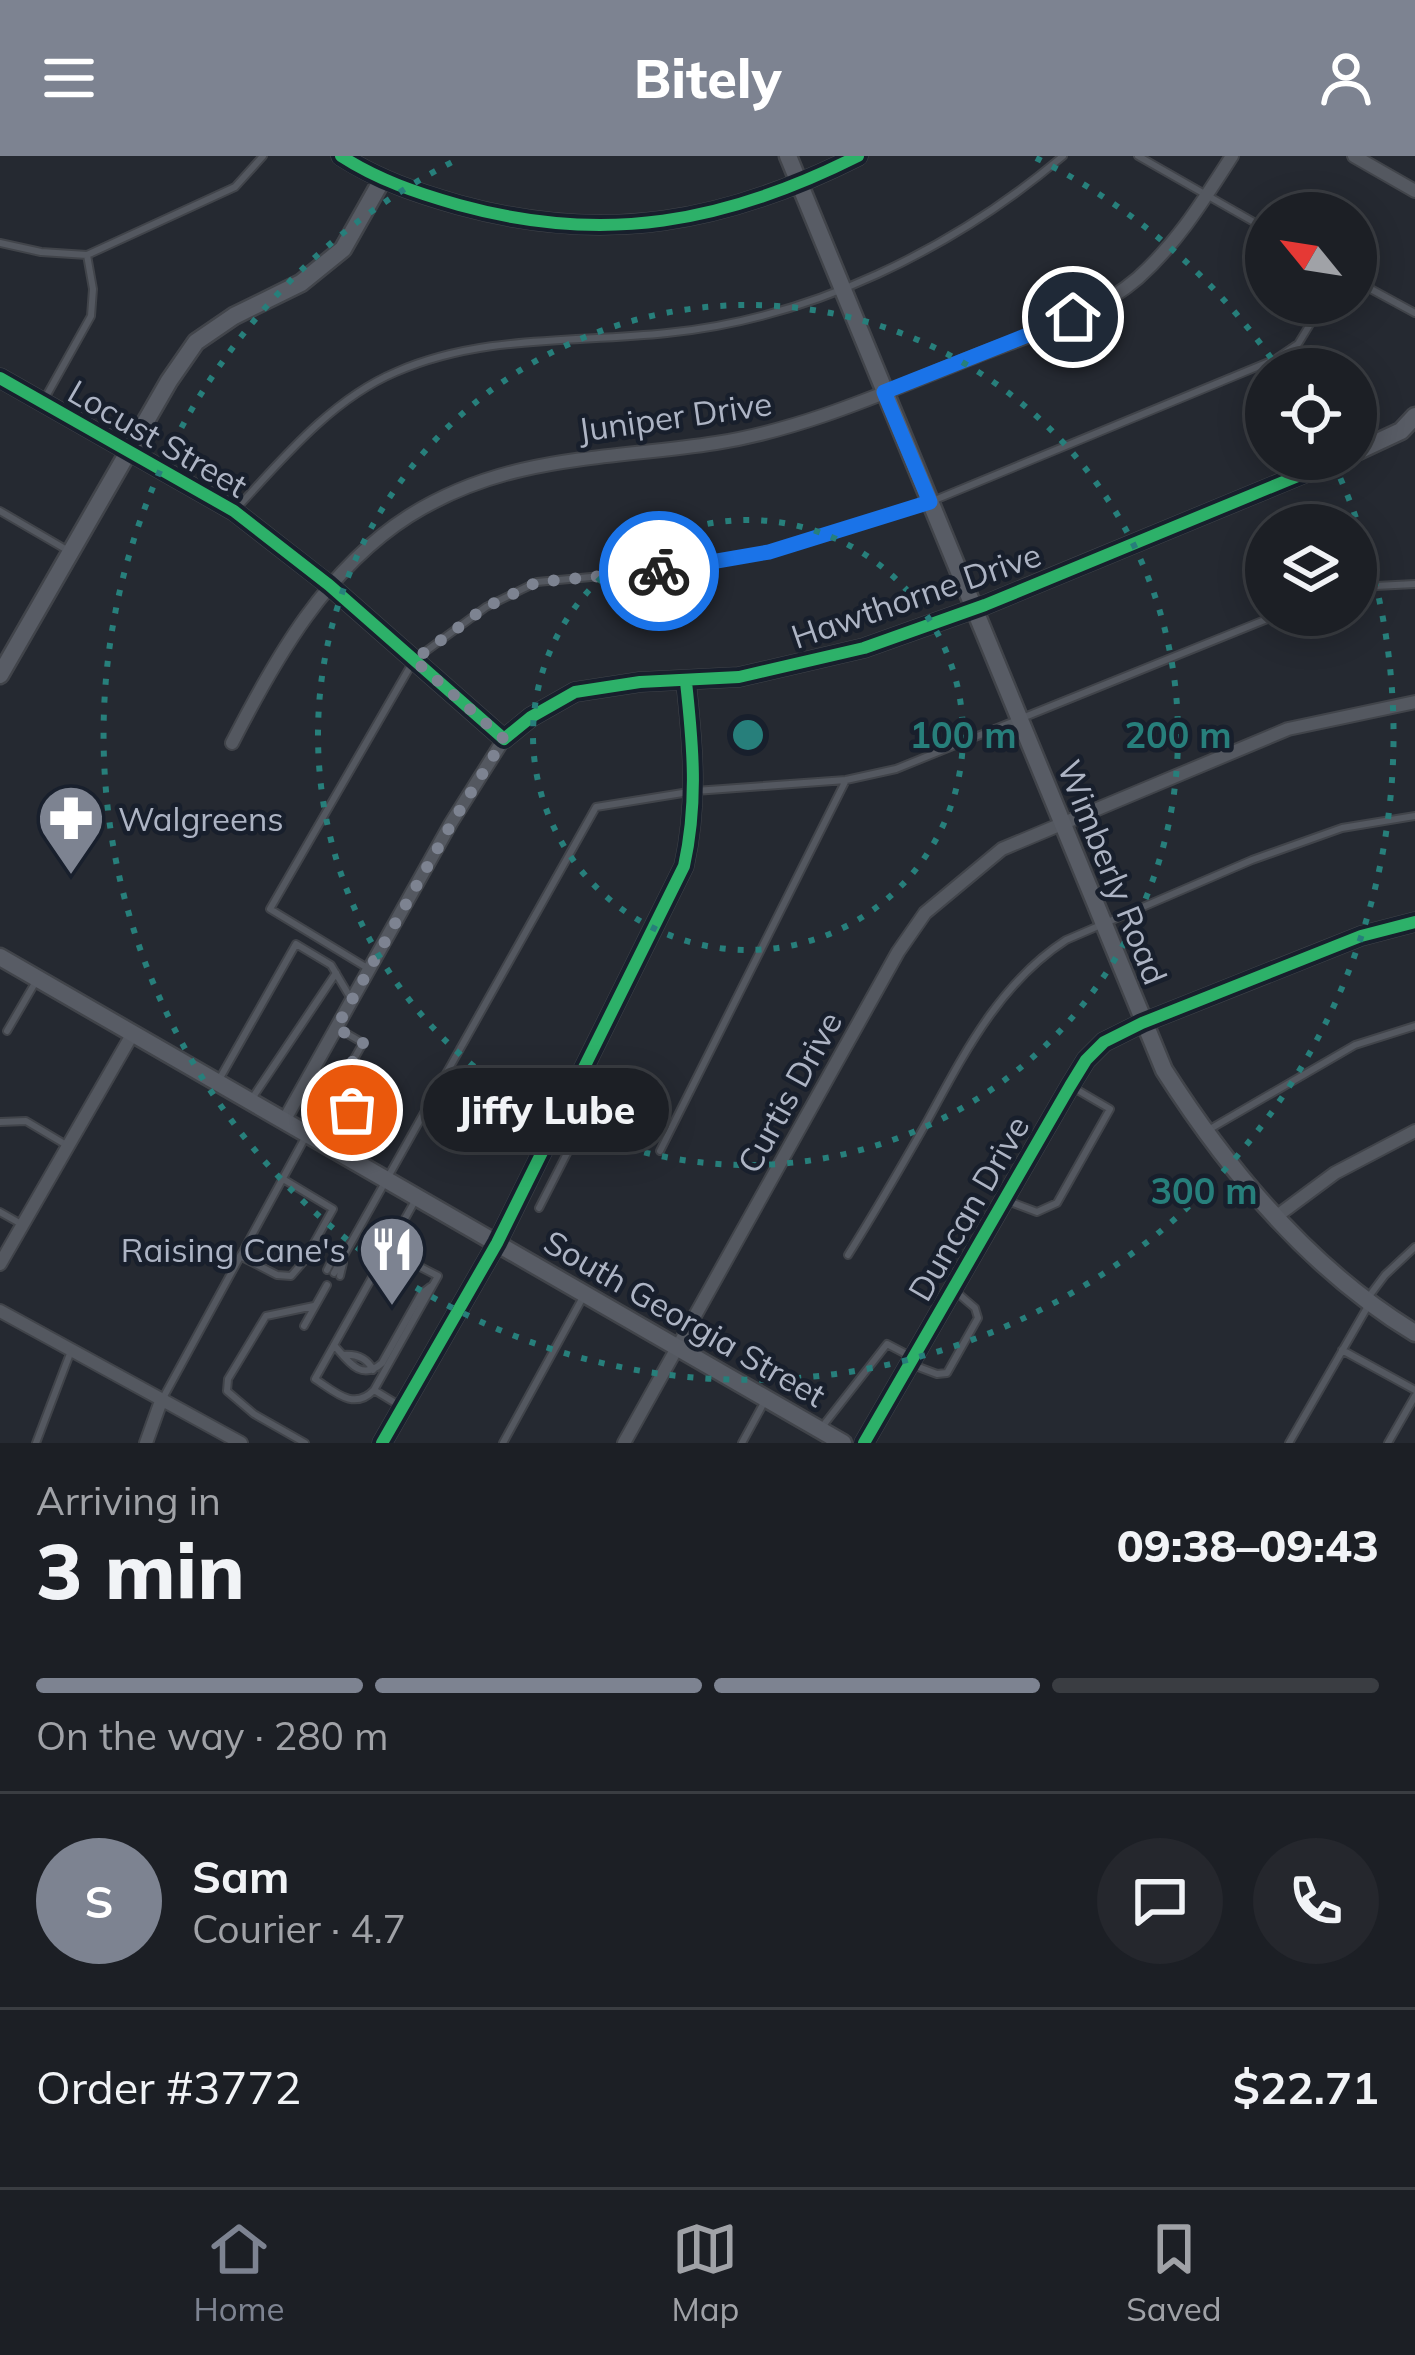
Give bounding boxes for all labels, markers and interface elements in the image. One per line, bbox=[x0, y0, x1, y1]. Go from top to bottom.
text: Bitely bbox=[634, 44, 781, 112]
icon: menu bbox=[36, 45, 102, 111]
icon: person bbox=[1313, 45, 1379, 111]
north arrow bbox=[1245, 192, 1377, 324]
map controls bbox=[1245, 192, 1377, 636]
pin bbox=[1022, 266, 1124, 368]
icon: home bbox=[1040, 284, 1106, 350]
button: locate bbox=[1245, 348, 1377, 480]
street label: Locust Street bbox=[61, 370, 255, 506]
street label: Juniper Drive bbox=[576, 382, 774, 450]
button: layers bbox=[1245, 504, 1377, 636]
courier bbox=[599, 511, 719, 631]
street label: Hawthorne Drive bbox=[786, 533, 1046, 657]
icon: bike bbox=[626, 538, 692, 604]
text: 100 m bbox=[909, 712, 1017, 757]
text: 200 m bbox=[1124, 712, 1232, 757]
centre of rings bbox=[727, 714, 769, 756]
street label: Wimberly Road bbox=[1049, 754, 1177, 990]
pharmacy icon: Walgreens bbox=[36, 783, 106, 877]
place label: Walgreens bbox=[118, 798, 284, 839]
street label: Curtis Drive bbox=[728, 1004, 850, 1180]
pin bbox=[301, 1059, 403, 1161]
callout: Jiffy Lube bbox=[424, 1068, 670, 1152]
icon: bag bbox=[319, 1077, 385, 1143]
text: Jiffy Lube bbox=[457, 1085, 635, 1134]
street label: Duncan Drive bbox=[899, 1108, 1037, 1308]
text: 300 m bbox=[1150, 1168, 1258, 1213]
restaurant icon: Raising Cane's bbox=[357, 1214, 427, 1308]
street label: South Georgia Street bbox=[537, 1221, 833, 1415]
place label: Raising Cane's bbox=[121, 1229, 346, 1270]
text: Arriving in bbox=[36, 1476, 221, 1525]
text: 09:38–09:43 bbox=[1117, 1517, 1379, 1573]
text: 3 min bbox=[36, 1521, 245, 1619]
text: On the way · 280 m bbox=[36, 1711, 388, 1760]
button: chat bbox=[1097, 1838, 1223, 1964]
button: phone bbox=[1253, 1838, 1379, 1964]
text: Sam bbox=[192, 1848, 289, 1904]
text: S bbox=[84, 1873, 114, 1929]
text: Courier · 4.7 bbox=[192, 1904, 406, 1953]
text: Order #3772 bbox=[36, 2059, 301, 2115]
text: $22.71 bbox=[1233, 2059, 1379, 2115]
tab: Home bbox=[193, 2216, 285, 2329]
tab: Map bbox=[671, 2216, 739, 2329]
tab: Saved bbox=[1126, 2216, 1222, 2329]

